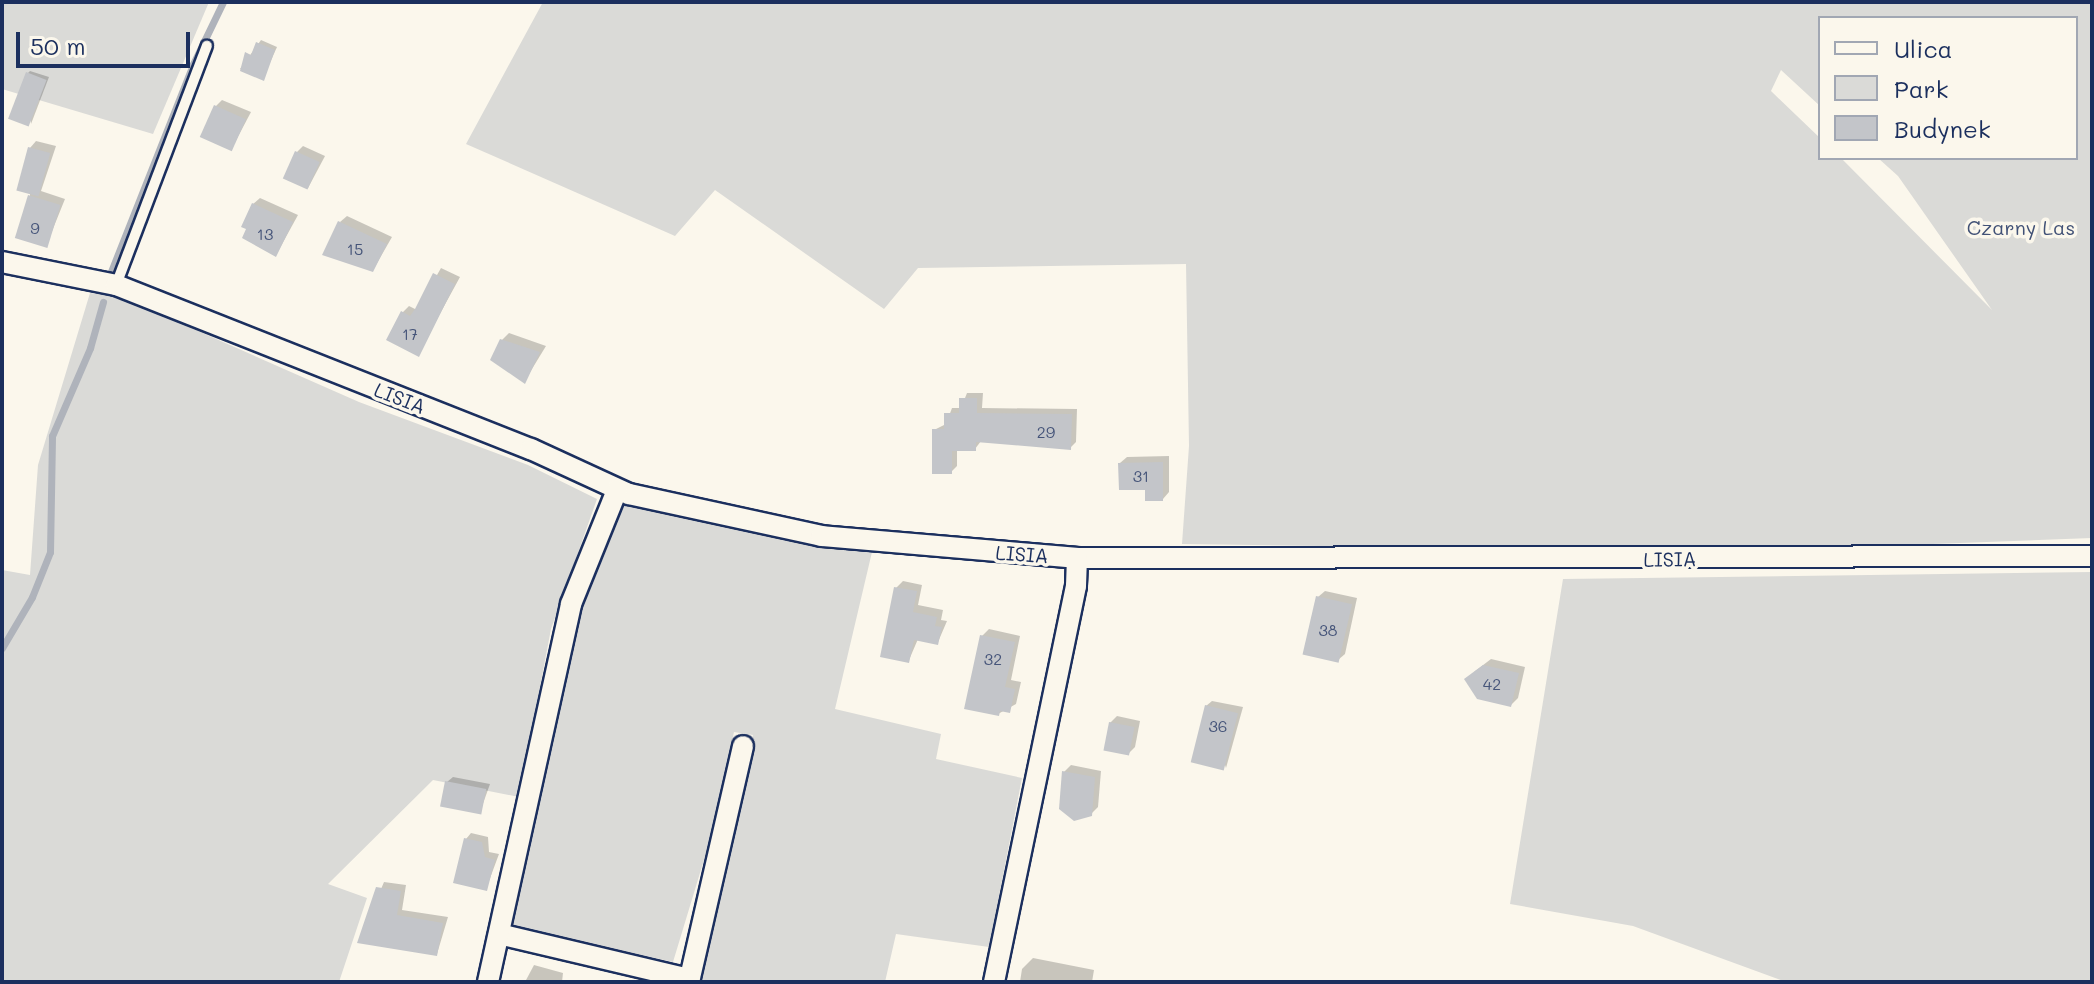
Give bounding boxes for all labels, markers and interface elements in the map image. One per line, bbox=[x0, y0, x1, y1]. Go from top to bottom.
scale bar bbox=[20, 16, 194, 66]
legend bbox=[1818, 16, 2078, 160]
text: 50 m bbox=[30, 30, 86, 61]
text: Ulica bbox=[1894, 33, 1952, 64]
text: Park bbox=[1894, 73, 1948, 104]
text: Budynek bbox=[1894, 113, 1991, 144]
park label: Czarny Las bbox=[1967, 215, 2075, 239]
house number: 9 bbox=[30, 218, 40, 238]
house number: 13 bbox=[257, 224, 273, 244]
house number: 15 bbox=[347, 239, 363, 259]
house number: 17 bbox=[402, 324, 418, 344]
street label: LISIA bbox=[371, 377, 429, 419]
house number: 29 bbox=[1037, 422, 1055, 442]
house number: 31 bbox=[1133, 466, 1149, 486]
street label: LISIA bbox=[995, 540, 1049, 568]
street label: LISIA bbox=[1643, 547, 1697, 571]
house number: 38 bbox=[1318, 620, 1338, 640]
house number: 32 bbox=[984, 649, 1002, 669]
house number: 42 bbox=[1483, 674, 1501, 694]
house number: 36 bbox=[1208, 716, 1228, 736]

